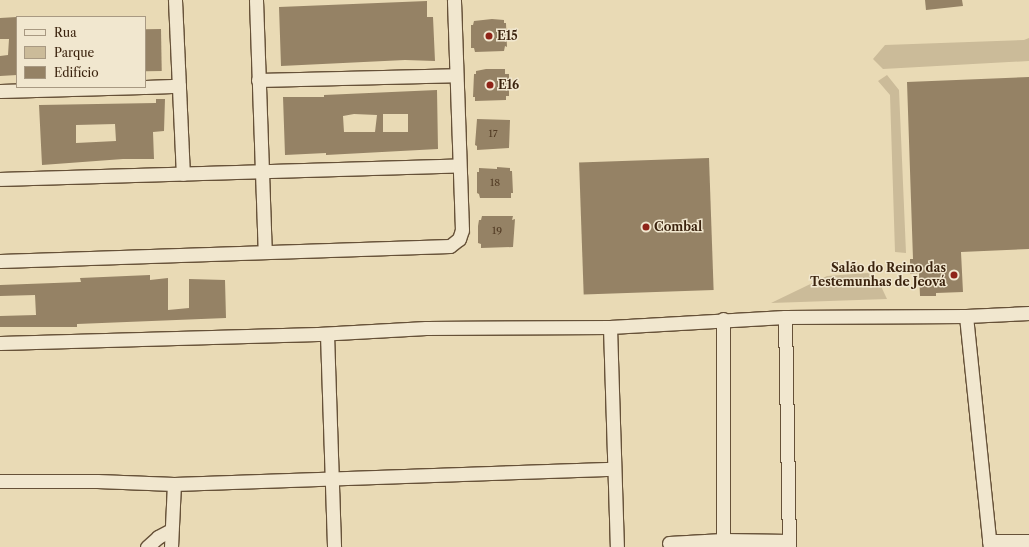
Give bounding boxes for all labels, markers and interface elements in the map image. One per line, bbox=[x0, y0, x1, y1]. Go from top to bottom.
legend bbox=[16, 16, 146, 88]
text: Rua bbox=[54, 25, 77, 40]
place label: E15 bbox=[497, 29, 518, 43]
marker: E15 bbox=[484, 31, 494, 41]
text: Parque bbox=[54, 45, 94, 60]
text: Edifício bbox=[54, 65, 99, 80]
place label: E16 bbox=[498, 78, 519, 92]
marker: E16 bbox=[485, 80, 495, 90]
house number: 17 bbox=[488, 128, 498, 140]
house number: 18 bbox=[490, 177, 500, 189]
place label: Combal bbox=[654, 220, 702, 234]
marker: Combal bbox=[641, 222, 651, 232]
house number: 19 bbox=[492, 225, 502, 237]
place label: Salão do Reino das Testemunhas de Jeová bbox=[810, 261, 946, 289]
marker: Salão do Reino das Testemunhas de Jeová bbox=[949, 270, 959, 280]

